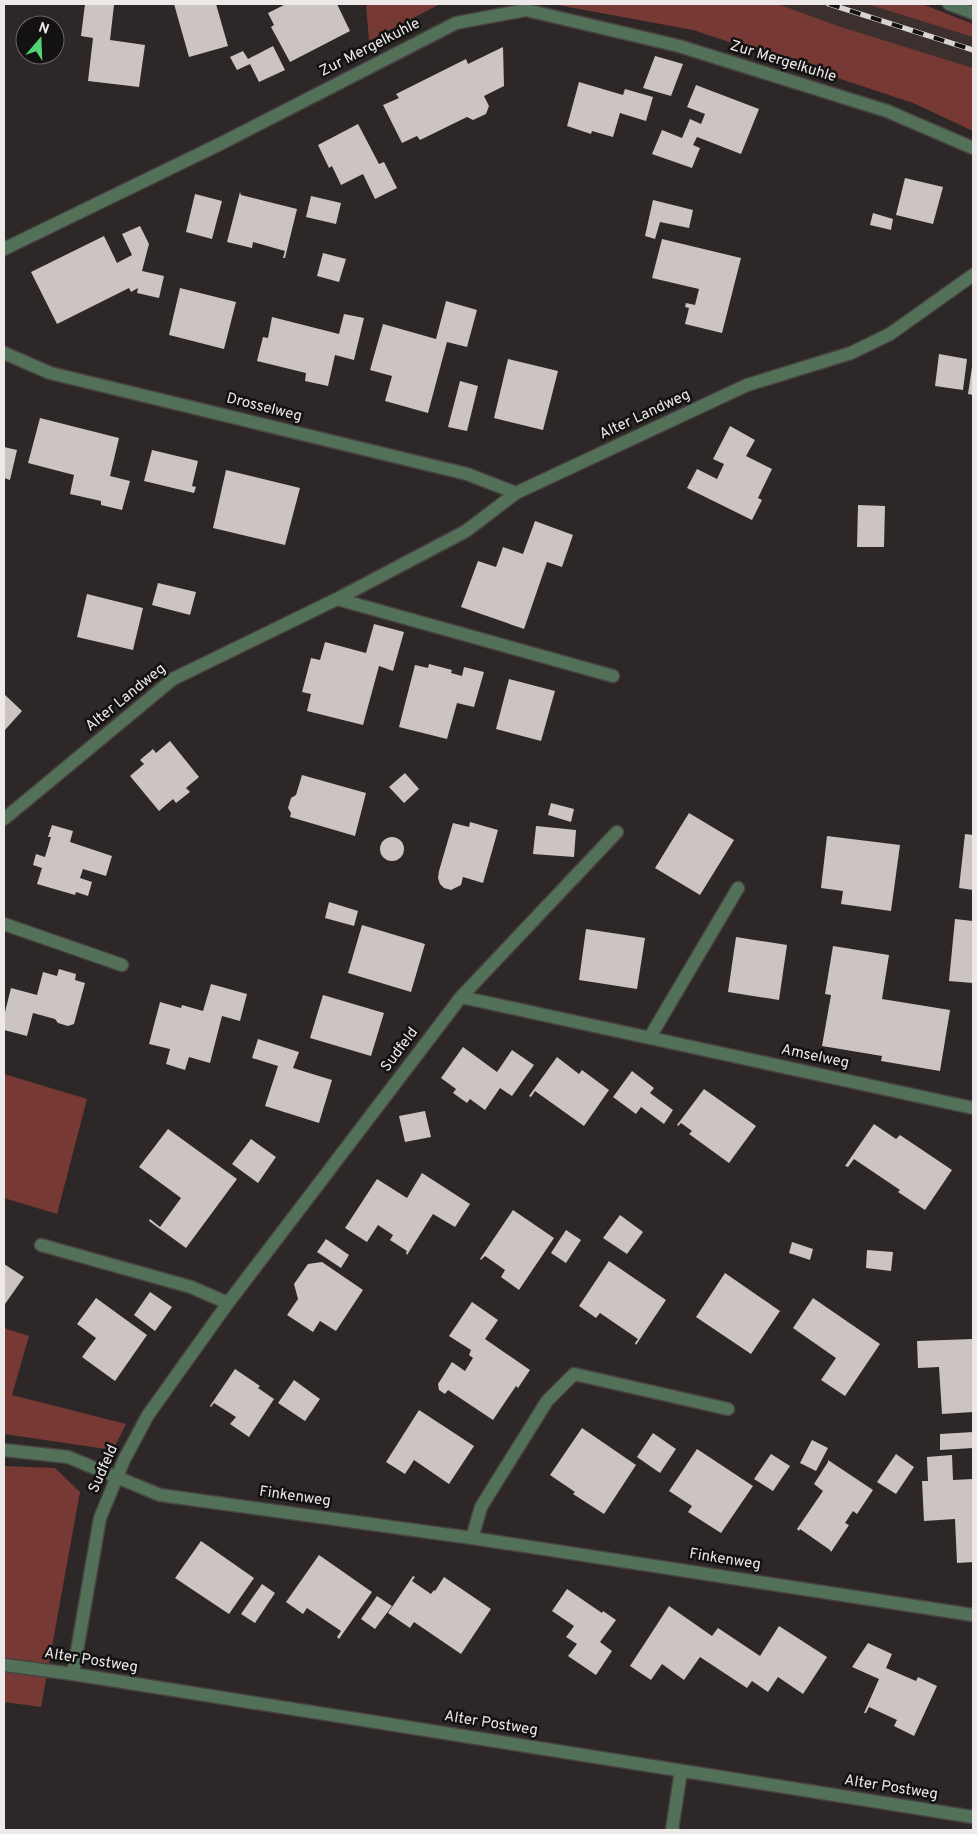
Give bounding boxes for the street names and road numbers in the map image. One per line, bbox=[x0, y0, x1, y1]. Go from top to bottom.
street label: Zur Mergelkuhle bbox=[317, 14, 423, 82]
street label: Zur Mergelkuhle bbox=[727, 37, 839, 87]
street label: Alter Landweg bbox=[597, 386, 693, 444]
street label: Drosselweg bbox=[224, 389, 304, 427]
street label: Alter Landweg bbox=[82, 660, 170, 736]
street label: Sudfeld bbox=[377, 1024, 423, 1076]
street label: Amselweg bbox=[779, 1041, 851, 1073]
street label: Sudfeld bbox=[85, 1442, 123, 1496]
street label: Finkenweg bbox=[258, 1483, 332, 1511]
street label: Finkenweg bbox=[688, 1545, 762, 1575]
street label: Alter Postweg bbox=[43, 1644, 139, 1678]
street label: Alter Postweg bbox=[443, 1707, 539, 1741]
street label: Alter Postweg bbox=[843, 1771, 939, 1805]

